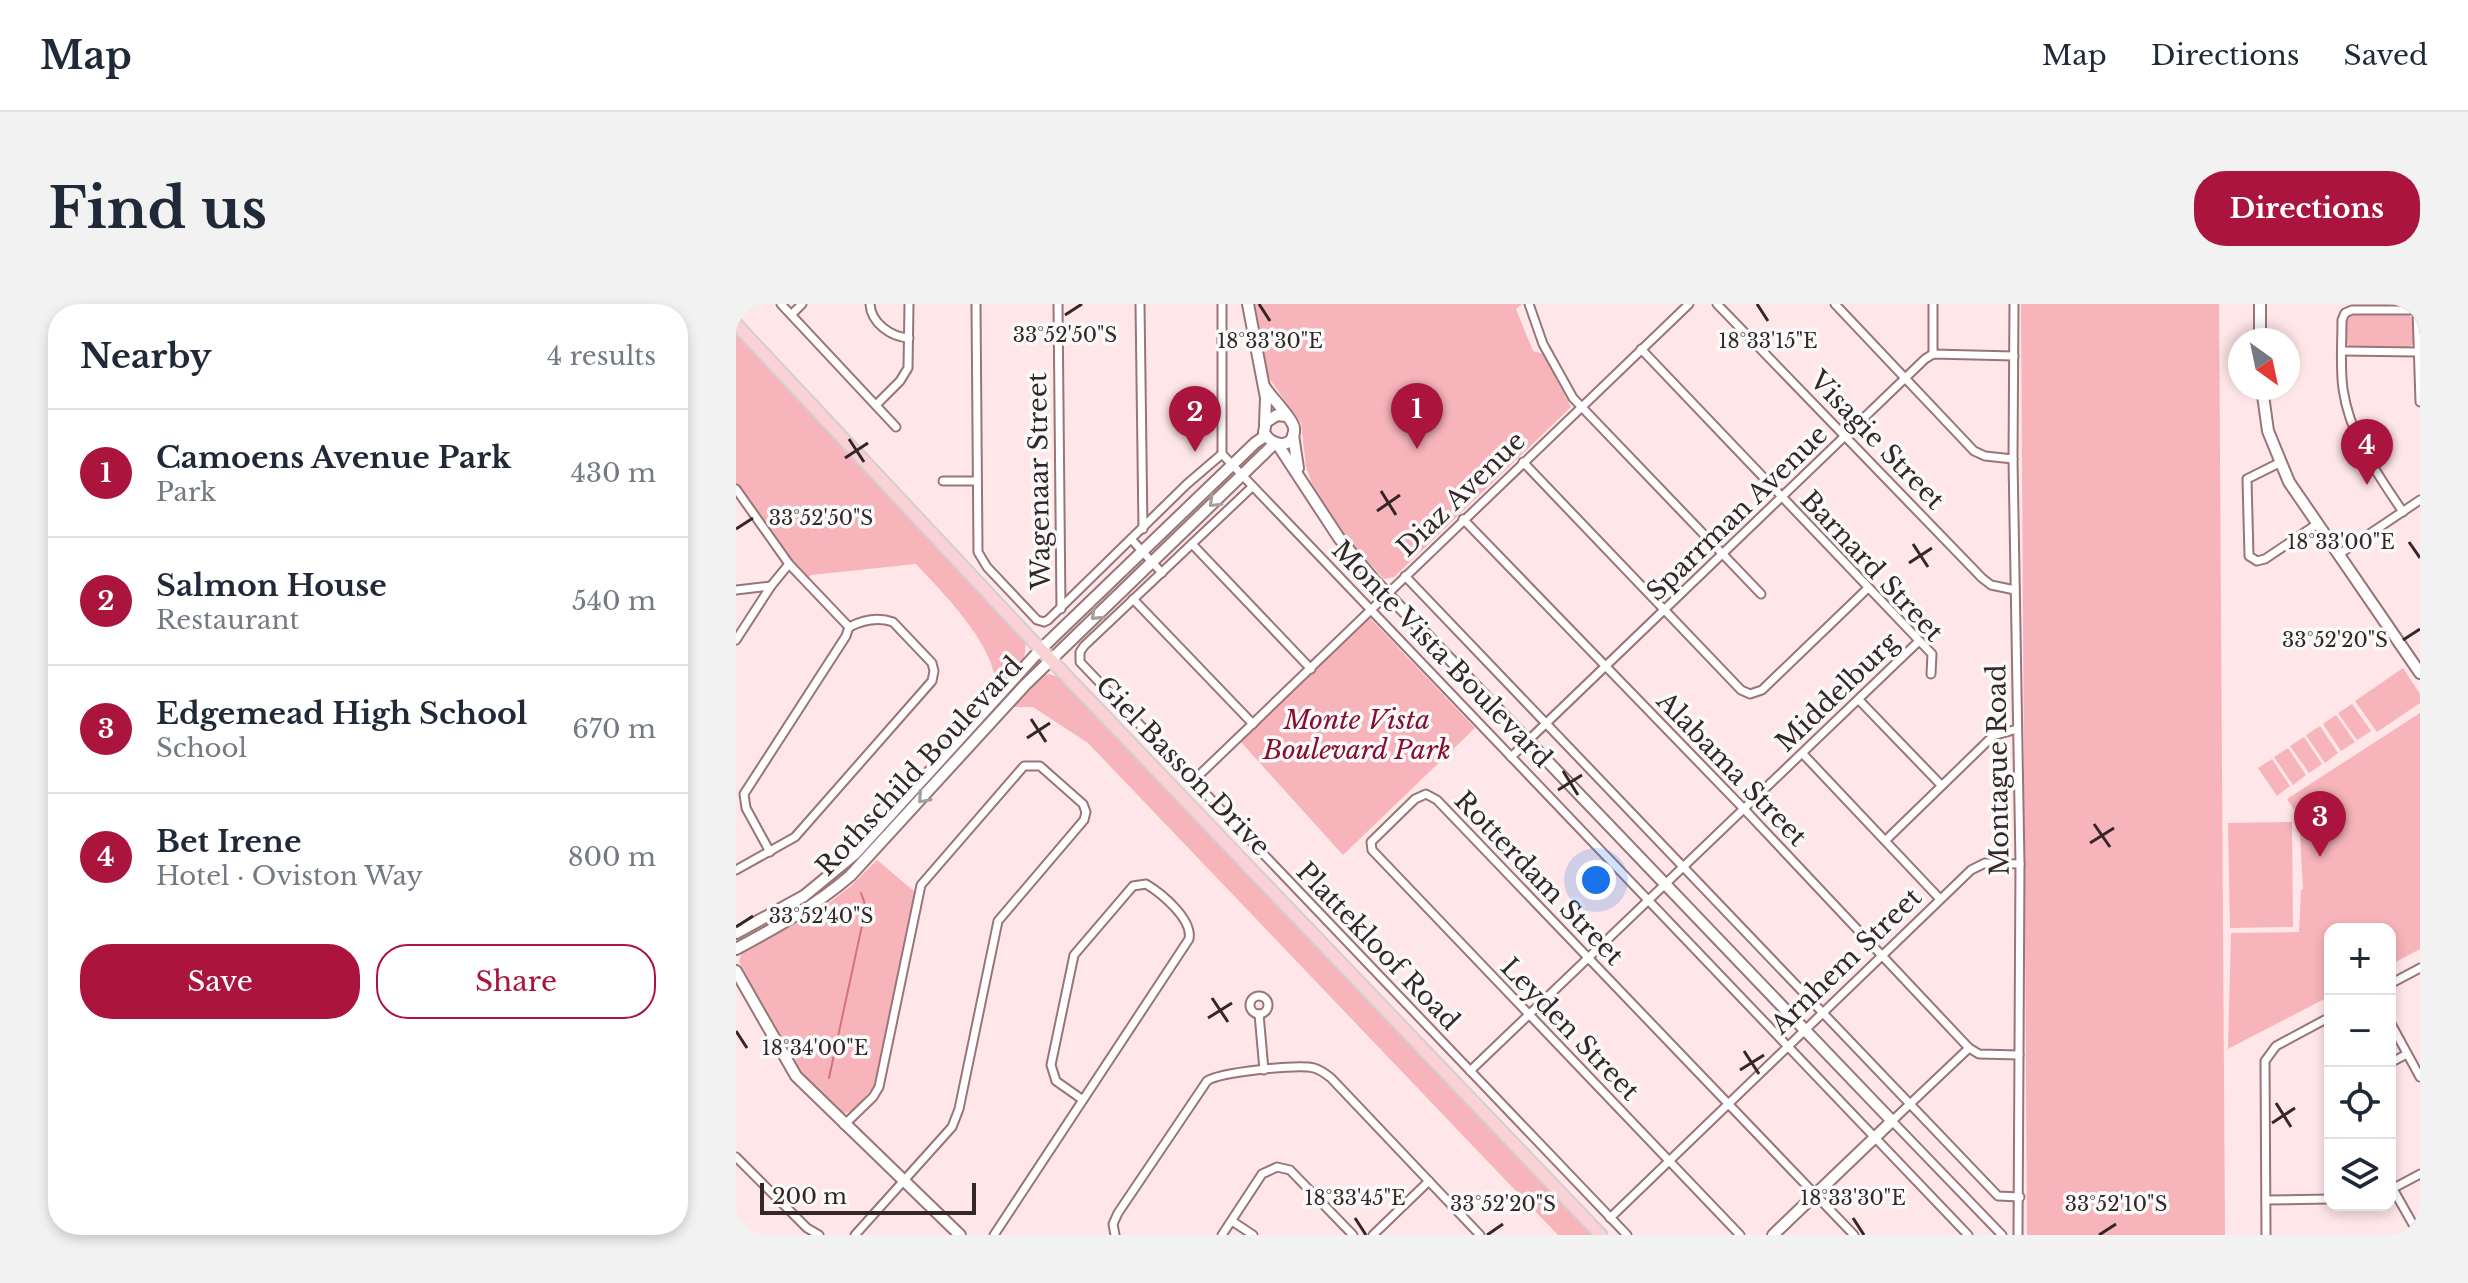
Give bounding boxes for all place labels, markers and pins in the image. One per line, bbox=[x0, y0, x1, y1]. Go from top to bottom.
pin: 1 bbox=[1391, 383, 1443, 449]
pin: 2 bbox=[1169, 386, 1221, 452]
pin: 4 bbox=[2341, 419, 2393, 485]
pin: 3 bbox=[2294, 791, 2346, 857]

